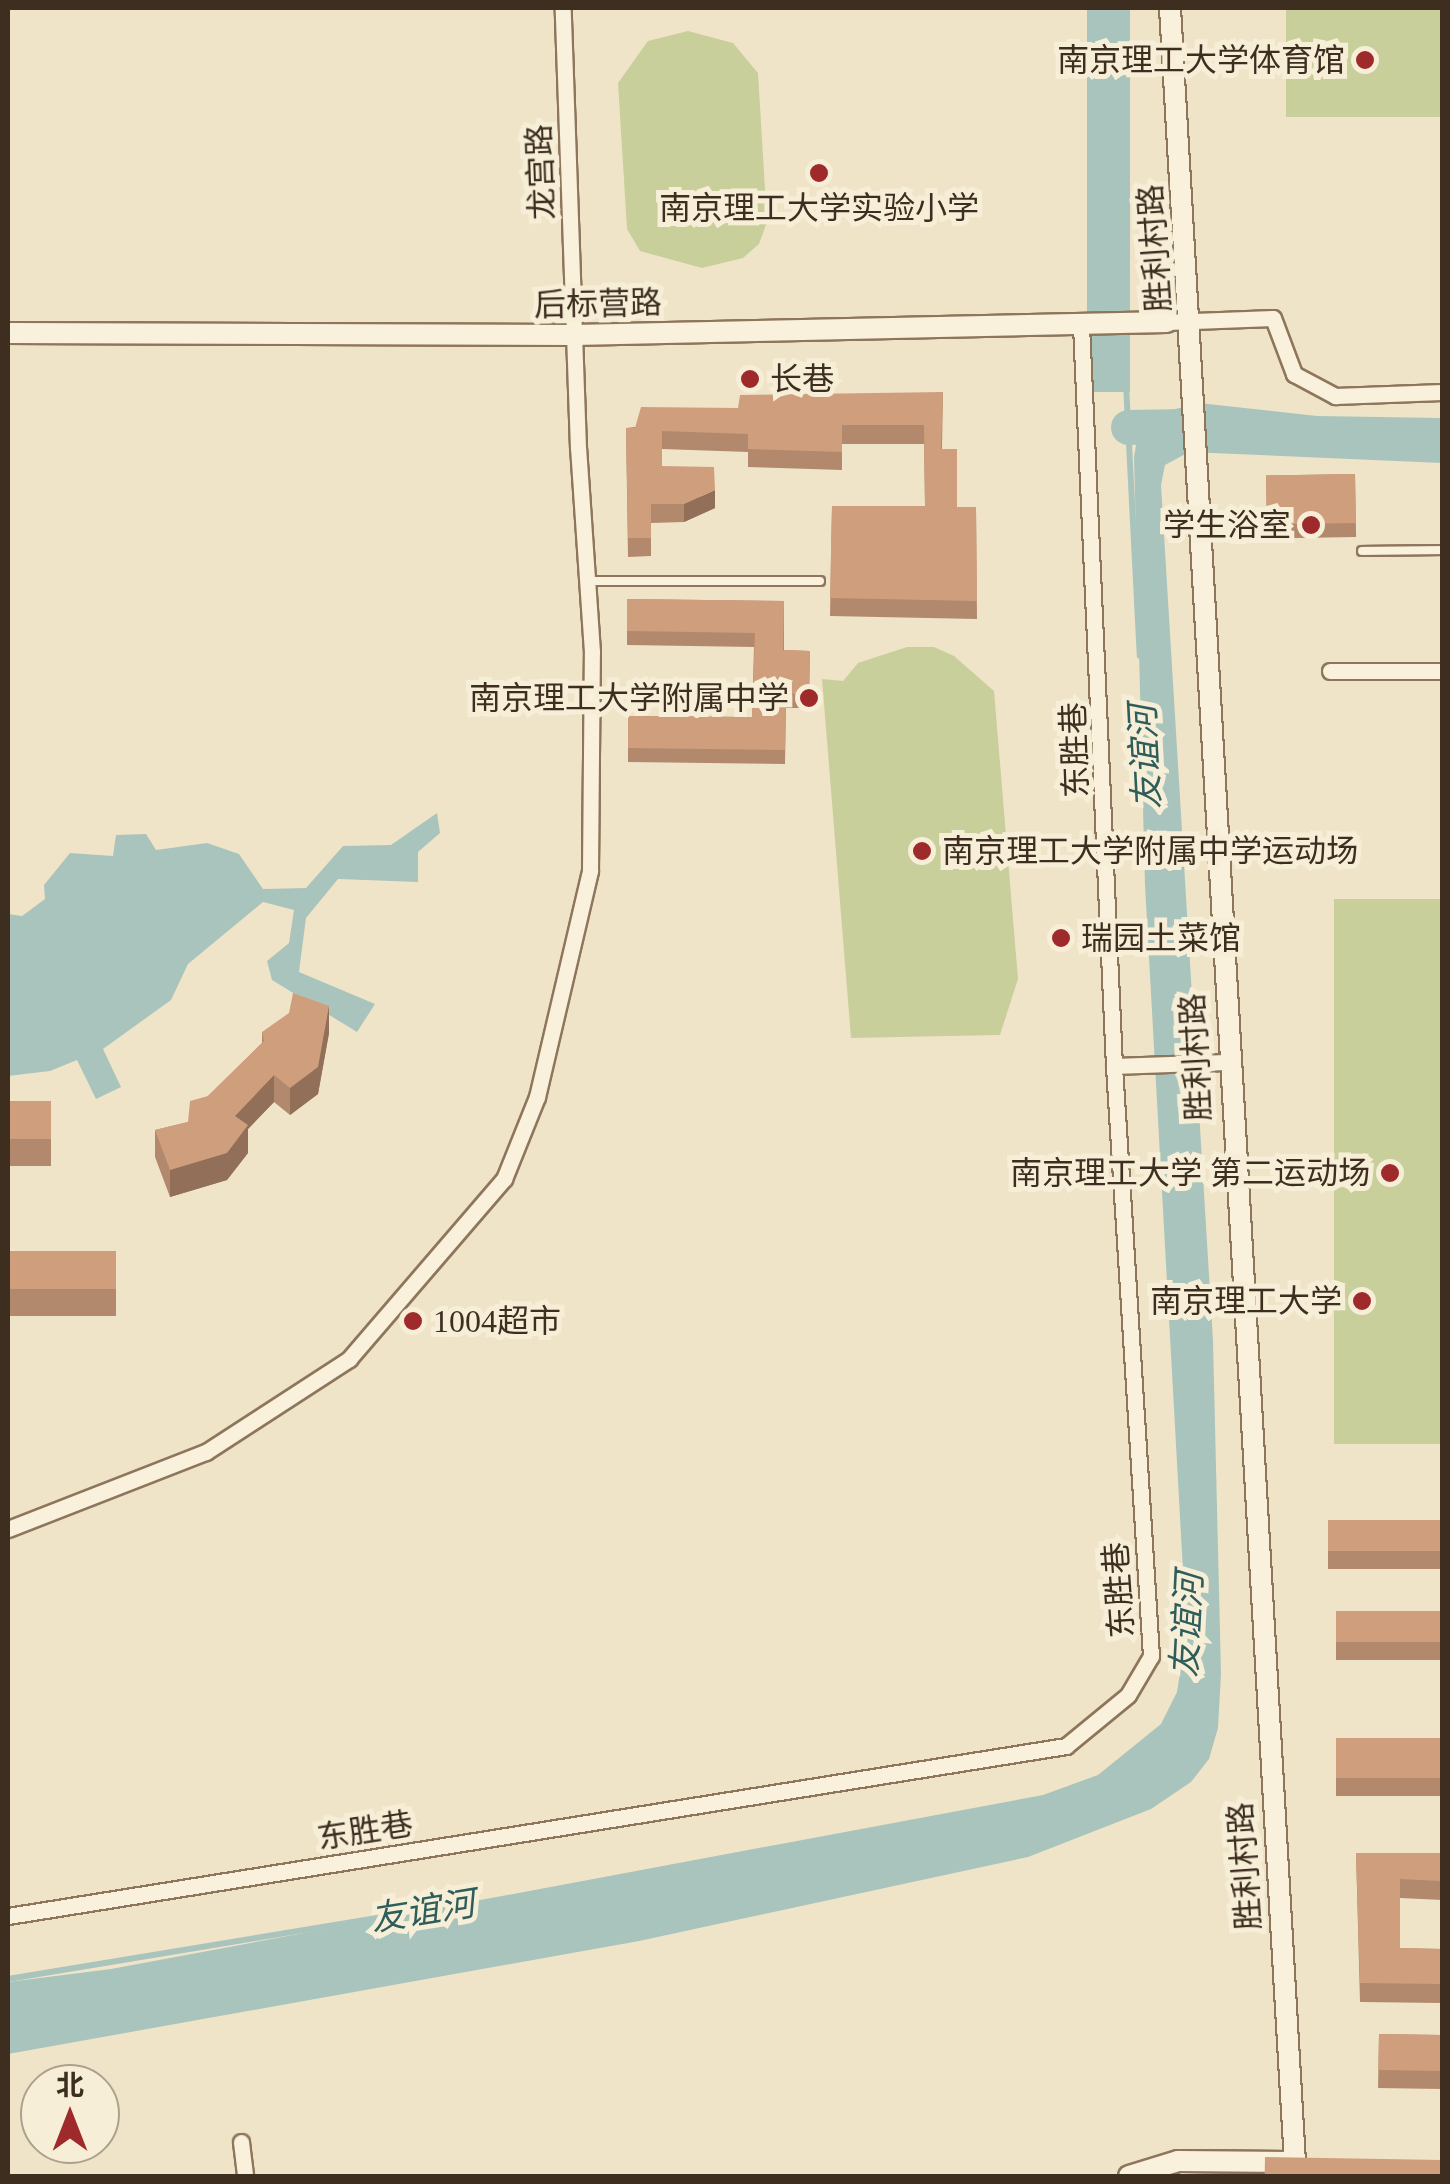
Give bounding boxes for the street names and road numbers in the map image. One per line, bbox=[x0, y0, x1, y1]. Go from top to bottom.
street label: 龙宫路 bbox=[520, 123, 562, 221]
street label: 胜利村路 bbox=[1131, 183, 1179, 313]
street label: 后标营路 bbox=[534, 284, 662, 324]
street label: 东胜巷 bbox=[1054, 701, 1096, 799]
street label: 胜利村路 bbox=[1173, 992, 1219, 1122]
street label: 东胜巷 bbox=[1096, 1541, 1142, 1639]
street label: 胜利村路 bbox=[1221, 1801, 1269, 1931]
street label: 东胜巷 bbox=[315, 1805, 415, 1857]

